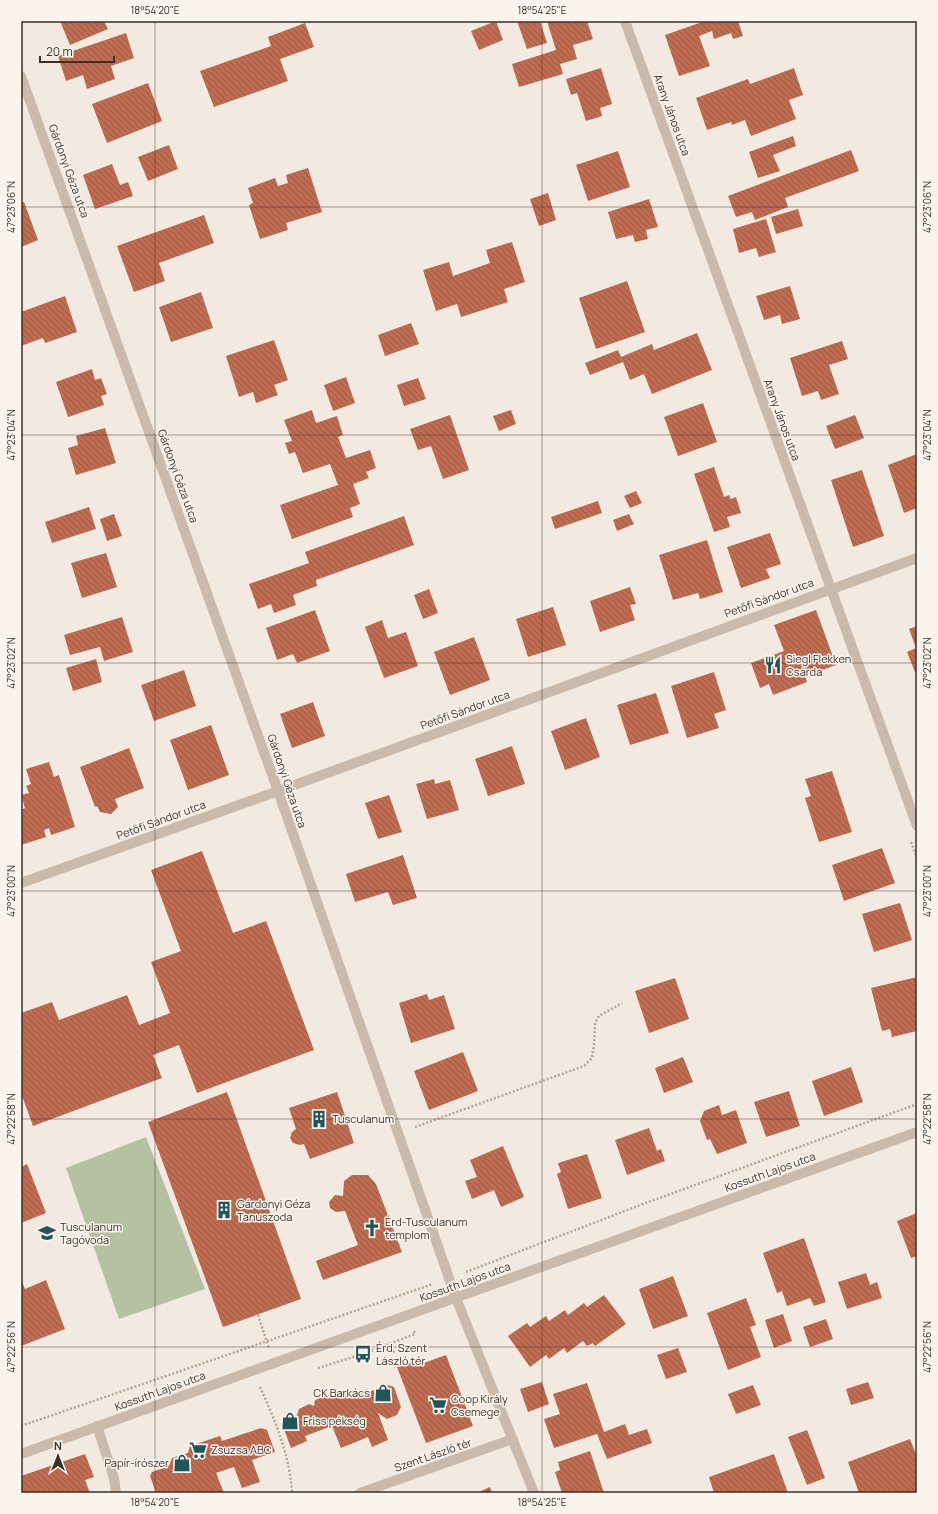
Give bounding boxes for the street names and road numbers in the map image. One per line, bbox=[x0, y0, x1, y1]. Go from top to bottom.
street label: Arany János utca bbox=[651, 72, 694, 158]
street label: Gárdonyi Géza utca bbox=[46, 122, 93, 220]
street label: Arany János utca bbox=[761, 377, 804, 463]
street label: Gárdonyi Géza utca bbox=[155, 427, 202, 525]
street label: Petőfi Sándor utca bbox=[722, 574, 816, 621]
street label: Petőfi Sándor utca bbox=[418, 686, 512, 733]
street label: Gárdonyi Géza utca bbox=[264, 732, 311, 830]
street label: Petőfi Sándor utca bbox=[114, 796, 208, 843]
street label: Kossuth Lajos utca bbox=[722, 1148, 817, 1195]
street label: Kossuth Lajos utca bbox=[417, 1258, 512, 1305]
street label: Kossuth Lajos utca bbox=[112, 1367, 207, 1414]
street label: Szent László tér bbox=[392, 1434, 474, 1475]

